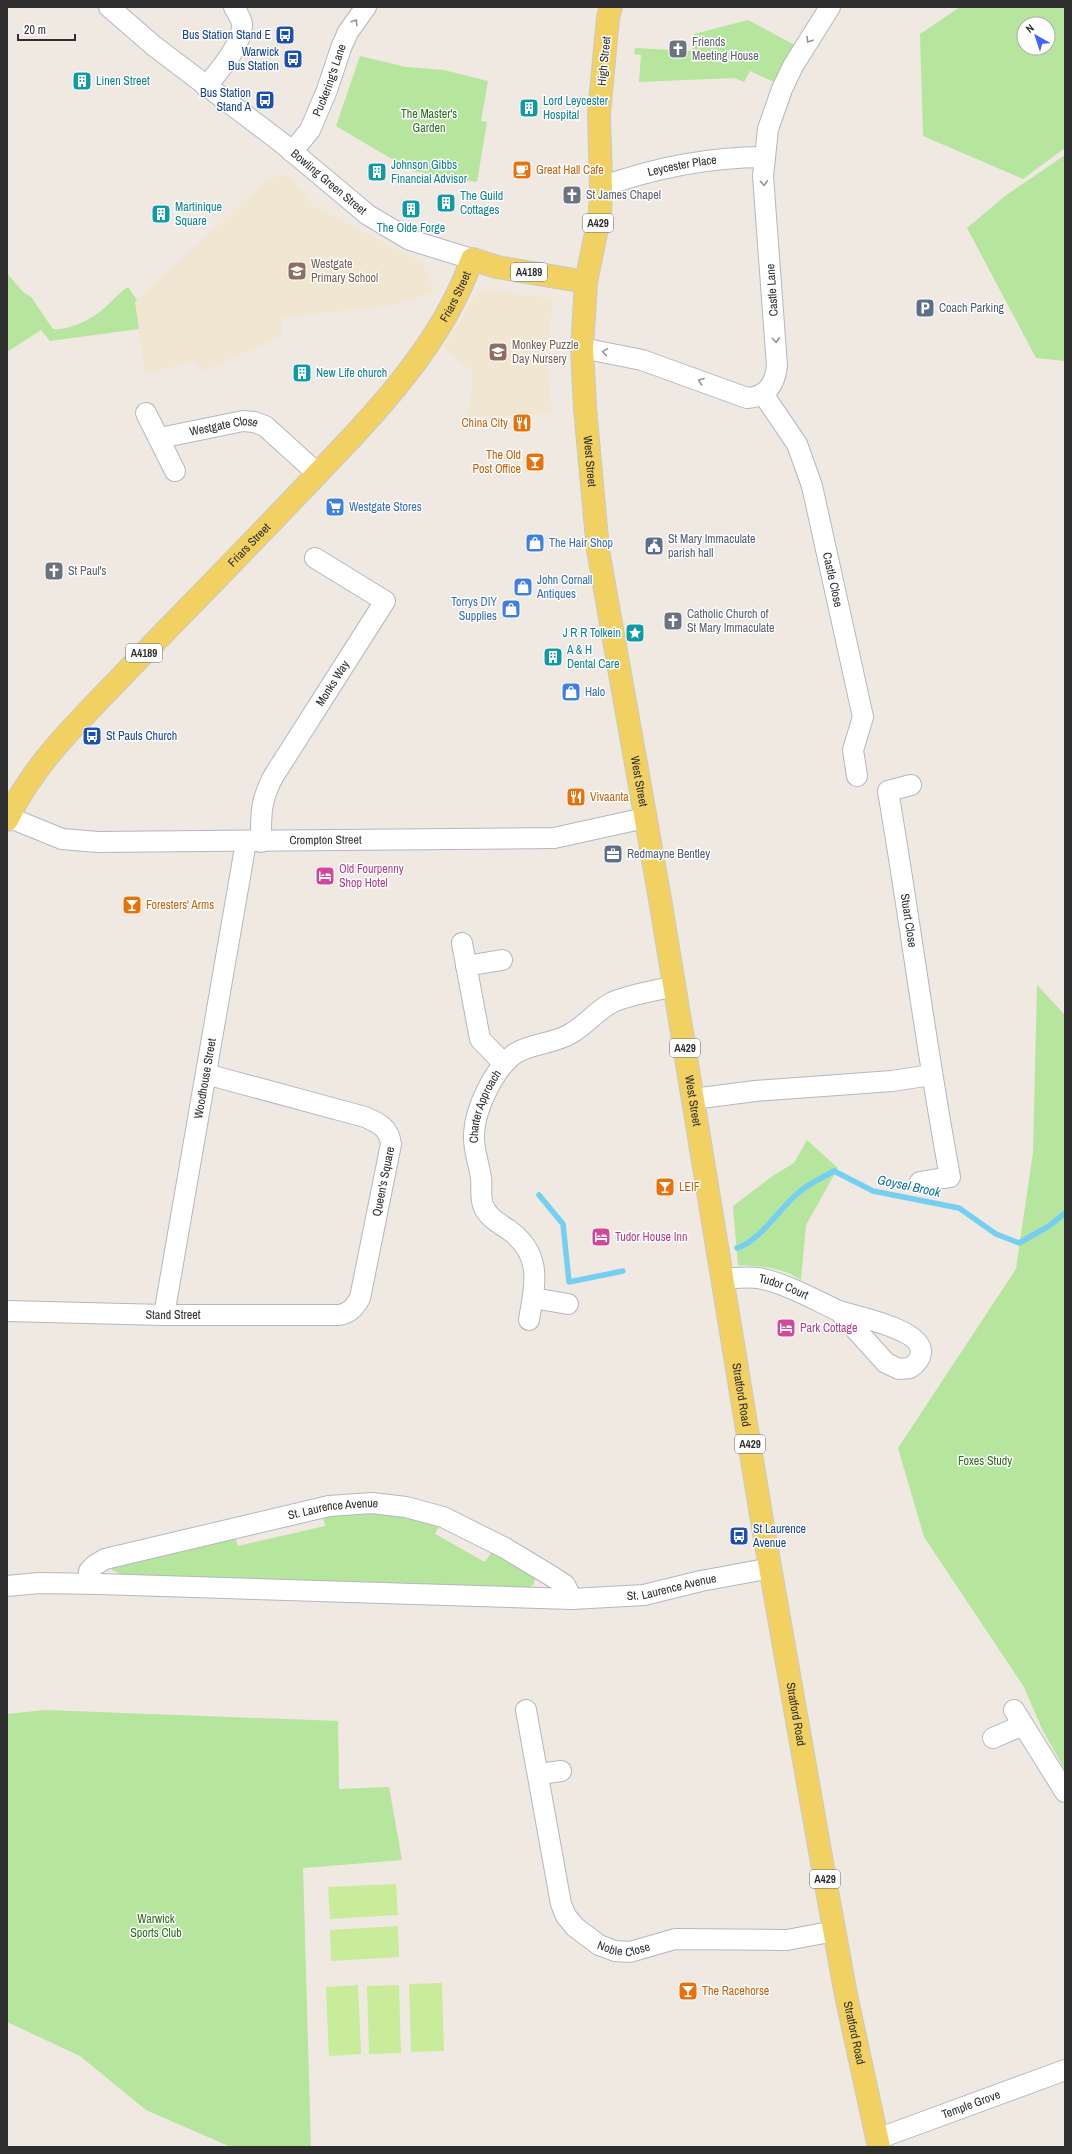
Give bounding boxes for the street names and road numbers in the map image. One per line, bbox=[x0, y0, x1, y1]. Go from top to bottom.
street label: High Street bbox=[593, 35, 615, 87]
street label: Puckering's Lane bbox=[309, 41, 350, 119]
street label: Bowling Green Street bbox=[287, 146, 370, 219]
street label: Leycester Place bbox=[646, 152, 718, 180]
road number: A429 bbox=[583, 214, 613, 232]
road number: A4189 bbox=[511, 263, 547, 281]
street label: Castle Lane bbox=[762, 263, 782, 317]
street label: Friars Street bbox=[436, 269, 475, 325]
street label: Westgate Close bbox=[188, 413, 260, 440]
street label: West Street bbox=[580, 435, 600, 488]
street label: Friars Street bbox=[224, 520, 274, 570]
street label: Castle Close bbox=[819, 551, 847, 609]
road number: A4189 bbox=[126, 644, 162, 662]
street label: Monks Way bbox=[312, 657, 353, 709]
street label: West Street bbox=[627, 755, 652, 808]
street label: Crompton Street bbox=[289, 832, 362, 848]
street label: Stuart Close bbox=[897, 893, 921, 949]
street label: Woodhouse Street bbox=[190, 1037, 220, 1120]
road number: A429 bbox=[670, 1039, 700, 1057]
street label: Charter Approach bbox=[466, 1067, 505, 1144]
street label: West Street bbox=[681, 1074, 705, 1128]
street label: Queen's Square bbox=[369, 1145, 398, 1218]
street label: Tudor Court bbox=[757, 1270, 811, 1303]
street label: Stand Street bbox=[145, 1307, 201, 1323]
street label: Stratford Road bbox=[728, 1362, 754, 1428]
road number: A429 bbox=[735, 1435, 765, 1453]
street label: St. Laurence Avenue bbox=[286, 1495, 379, 1523]
street label: St. Laurence Avenue bbox=[626, 1570, 718, 1604]
street label: Stratford Road bbox=[782, 1681, 809, 1747]
road number: A429 bbox=[810, 1870, 840, 1888]
street label: Noble Close bbox=[595, 1937, 652, 1960]
street label: Stratford Road bbox=[840, 2000, 869, 2066]
street label: Temple Grove bbox=[939, 2086, 1002, 2123]

